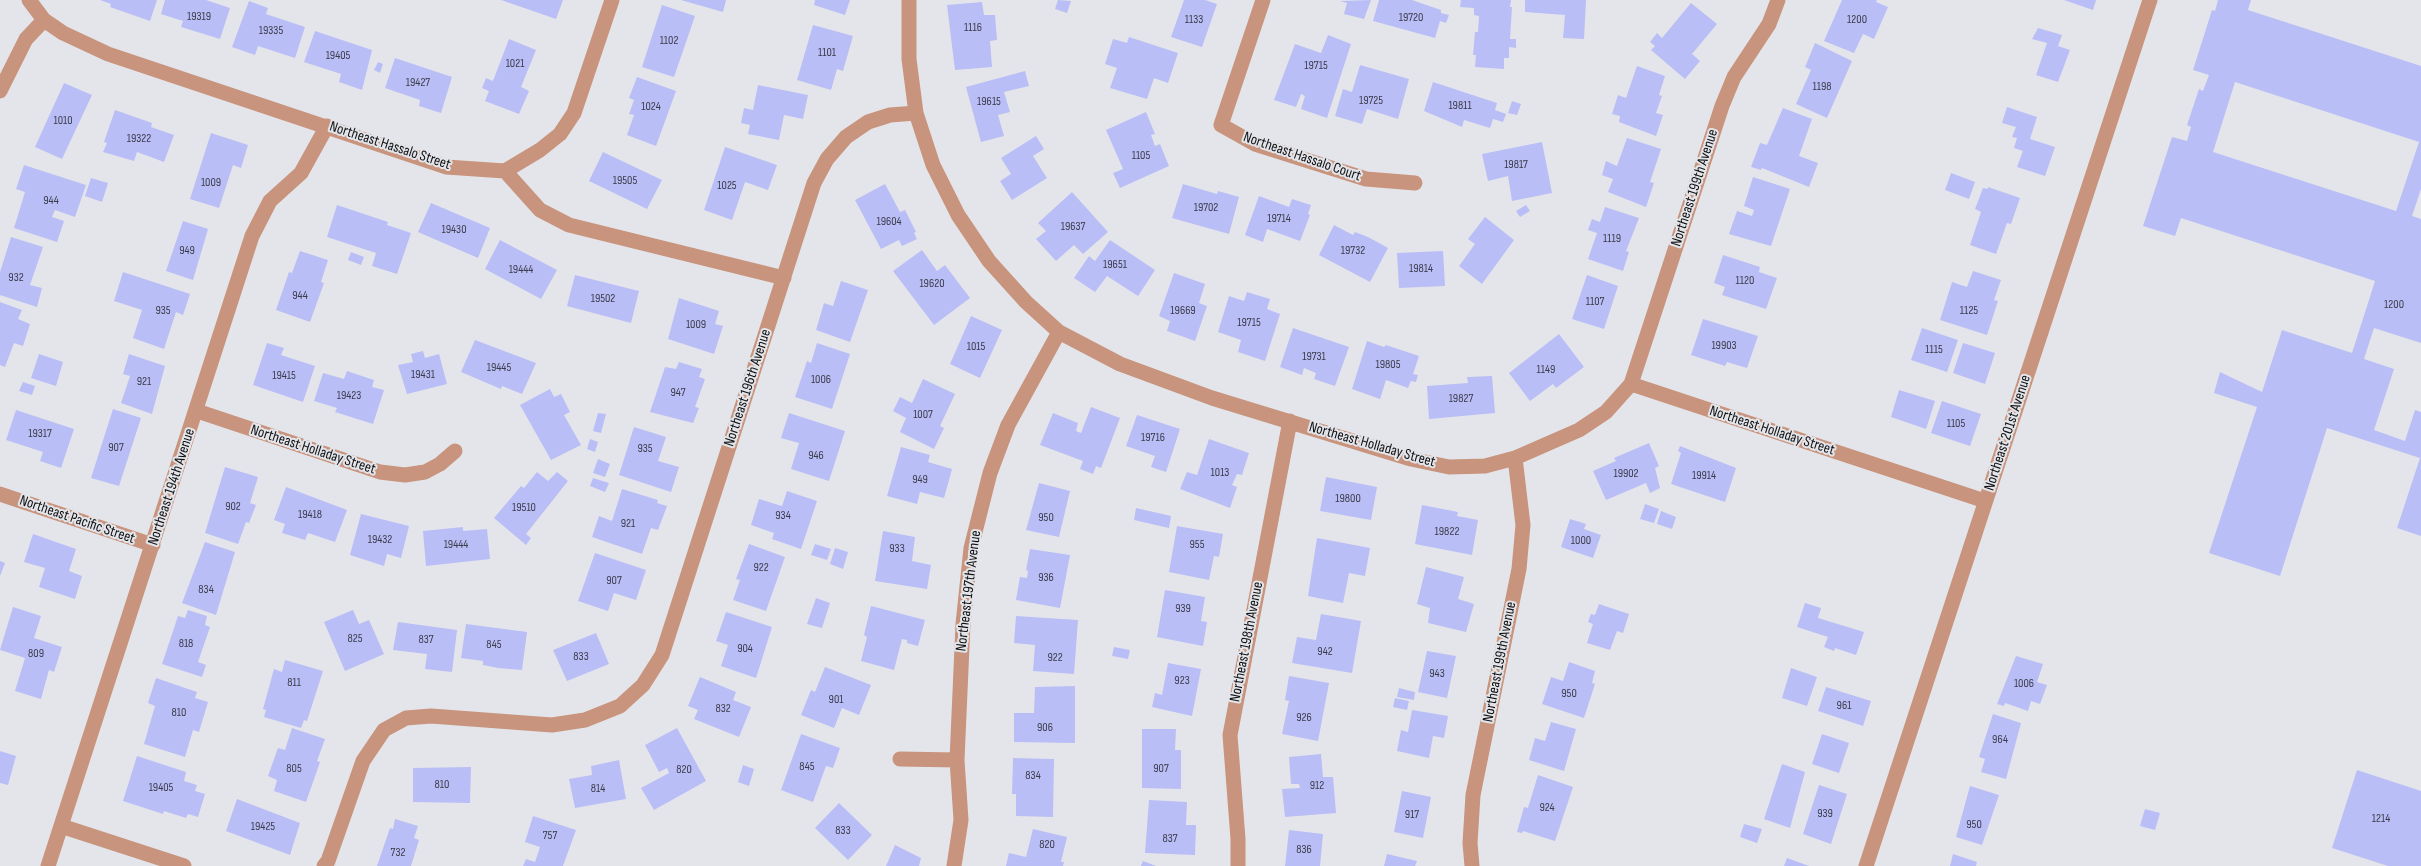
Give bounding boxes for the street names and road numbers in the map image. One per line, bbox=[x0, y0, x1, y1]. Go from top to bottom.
street label: Northeast Hassalo Street bbox=[327, 118, 453, 174]
street label: Northeast 199th Avenue bbox=[1668, 127, 1722, 249]
street label: Northeast Hassalo Court bbox=[1241, 128, 1363, 186]
street label: Northeast 196th Avenue bbox=[721, 327, 775, 449]
street label: Northeast 201st Avenue bbox=[1981, 373, 2035, 493]
street label: Northeast Holladay Street bbox=[1707, 402, 1837, 460]
street label: Northeast Holladay Street bbox=[1307, 418, 1437, 472]
street label: Northeast Holladay Street bbox=[248, 421, 378, 479]
street label: Northeast 194th Avenue bbox=[145, 426, 199, 548]
street label: Northeast Pacific Street bbox=[17, 492, 137, 548]
street label: Northeast 197th Avenue bbox=[953, 530, 985, 652]
street label: Northeast 198th Avenue bbox=[1227, 580, 1267, 704]
street label: Northeast 199th Avenue bbox=[1480, 600, 1520, 724]

